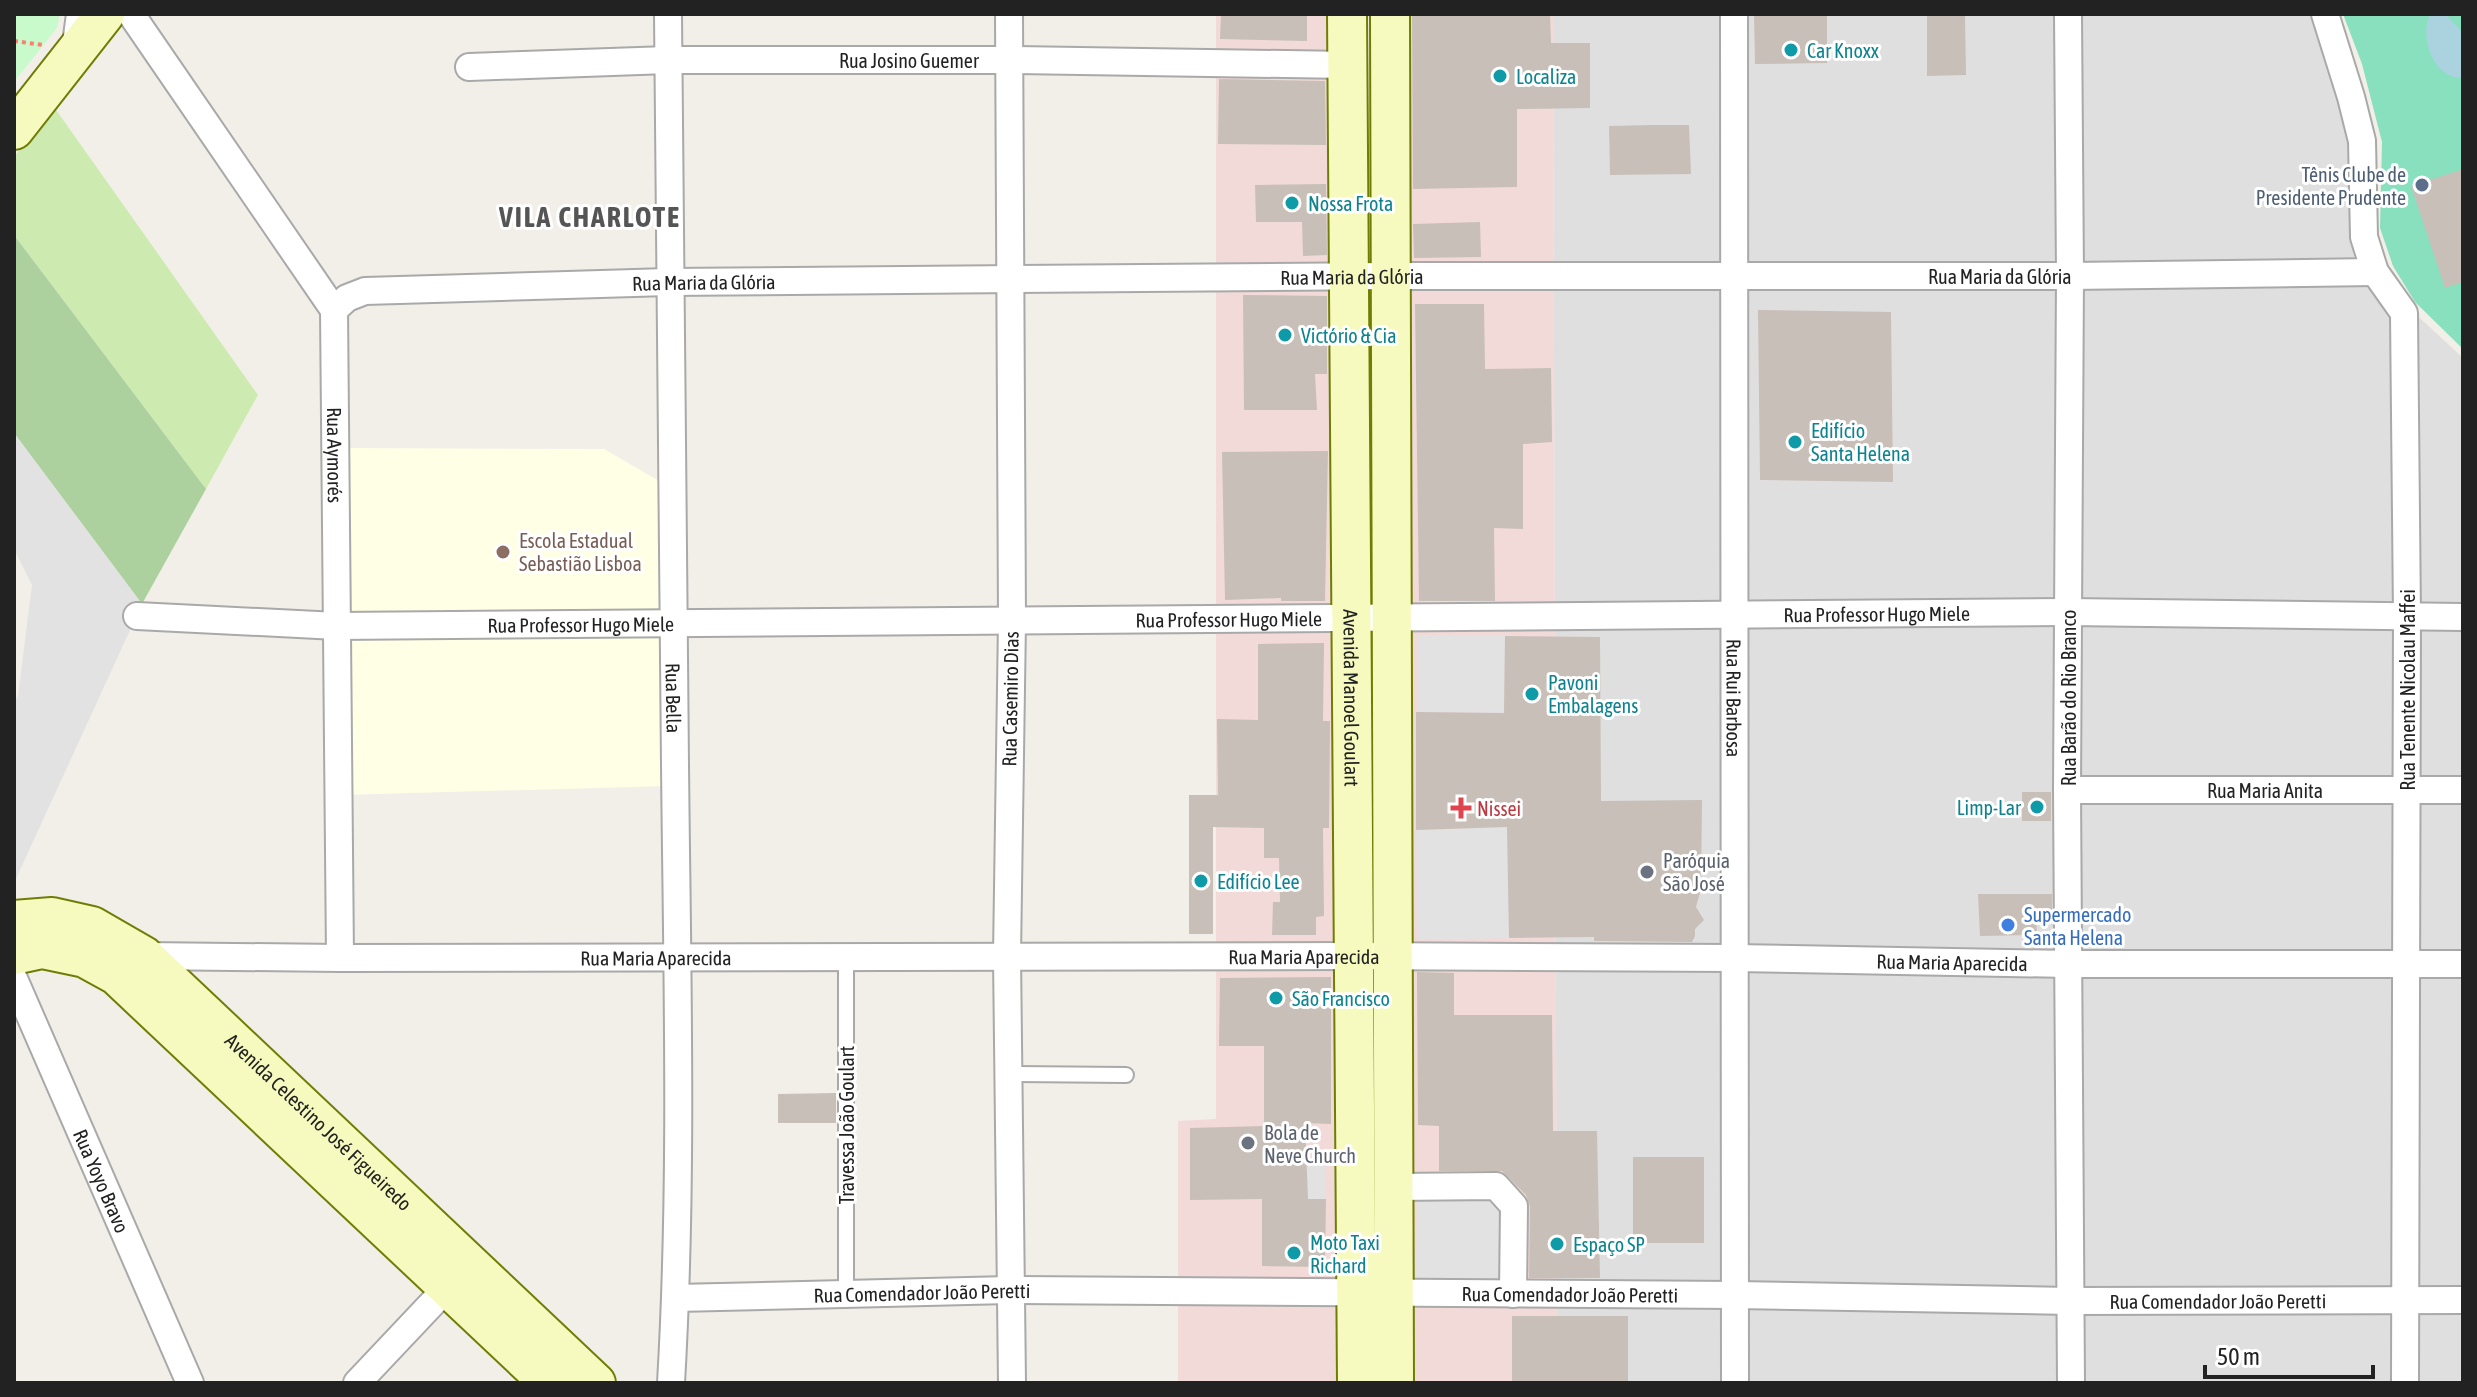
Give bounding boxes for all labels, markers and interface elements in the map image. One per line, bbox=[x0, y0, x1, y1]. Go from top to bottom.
place label: Car Knoxx bbox=[1807, 39, 1879, 62]
marker: Car Knoxx bbox=[1782, 41, 1800, 59]
street label: Rua Josino Guemer bbox=[839, 49, 980, 72]
place label: Localiza bbox=[1516, 65, 1576, 88]
marker: Localiza bbox=[1491, 67, 1509, 85]
place label: Tênis Clube de Presidente Prudente bbox=[2256, 163, 2406, 209]
marker: Tênis Clube de Presidente Prudente bbox=[2413, 176, 2431, 194]
place label: Nossa Frota bbox=[1308, 192, 1393, 215]
marker: Nossa Frota bbox=[1283, 194, 1301, 212]
district label: VILA CHARLOTE bbox=[498, 201, 681, 233]
street label: Rua Maria da Glória bbox=[1280, 265, 1424, 288]
street label: Rua Maria da Glória bbox=[1928, 265, 2072, 288]
street label: Rua Maria da Glória bbox=[632, 270, 776, 295]
place label: Victório & Cia bbox=[1301, 324, 1396, 347]
marker: Victório & Cia bbox=[1276, 326, 1294, 344]
street label: Rua Aymorés bbox=[323, 407, 347, 503]
place label: Edifício Santa Helena bbox=[1811, 419, 1910, 465]
marker: Edifício Santa Helena bbox=[1786, 433, 1804, 451]
place label: Escola Estadual Sebastião Lisboa bbox=[519, 529, 642, 575]
marker: Escola Estadual Sebastião Lisboa bbox=[494, 543, 512, 561]
street label: Rua Tenente Nicolau Maffei bbox=[2396, 589, 2419, 791]
street label: Rua Professor Hugo Miele bbox=[1783, 601, 1970, 626]
street label: Rua Professor Hugo Miele bbox=[1135, 607, 1322, 631]
street label: Avenida Manoel Goulart bbox=[1340, 609, 1364, 787]
street label: Rua Barão do Rio Branco bbox=[2057, 610, 2080, 786]
street label: Rua Professor Hugo Miele bbox=[487, 612, 674, 636]
street label: Rua Casemiro Dias bbox=[997, 631, 1023, 767]
street label: Rua Rui Barbosa bbox=[1723, 639, 1746, 757]
street label: Rua Bella bbox=[662, 663, 686, 733]
place label: Pavoni Embalagens bbox=[1548, 671, 1638, 717]
marker: Pavoni Embalagens bbox=[1523, 685, 1541, 703]
street label: Rua Maria Anita bbox=[2207, 779, 2323, 802]
place label: Limp-Lar bbox=[1957, 796, 2022, 819]
place label: Nissei bbox=[1477, 797, 1521, 820]
marker: Limp-Lar bbox=[2028, 798, 2046, 816]
marker: Nissei bbox=[1452, 799, 1470, 817]
place label: Paróquia São José bbox=[1663, 849, 1730, 895]
marker: Paróquia São José bbox=[1638, 863, 1656, 881]
place label: Edifício Lee bbox=[1217, 870, 1300, 893]
marker: Edifício Lee bbox=[1192, 872, 1210, 890]
place label: Supermercado Santa Helena bbox=[2024, 903, 2131, 949]
marker: Supermercado Santa Helena bbox=[1999, 916, 2017, 934]
street label: Rua Maria Aparecida bbox=[1228, 944, 1380, 968]
street label: Rua Maria Aparecida bbox=[580, 946, 732, 969]
street label: Rua Maria Aparecida bbox=[1876, 949, 2028, 975]
place label: São Francisco bbox=[1292, 987, 1390, 1010]
marker: São Francisco bbox=[1267, 989, 1285, 1007]
street label: Avenida Celestino José Figueiredo bbox=[221, 1028, 417, 1215]
street label: Travessa João Goulart bbox=[835, 1045, 858, 1204]
place label: Bola de Neve Church bbox=[1264, 1121, 1356, 1167]
street label: Rua Yoyo Bravo bbox=[69, 1125, 134, 1236]
marker: Bola de Neve Church bbox=[1239, 1134, 1257, 1152]
place label: Moto Taxi Richard bbox=[1310, 1231, 1380, 1277]
place label: Espaço SP bbox=[1573, 1233, 1645, 1256]
marker: Espaço SP bbox=[1548, 1235, 1566, 1253]
marker: Moto Taxi Richard bbox=[1285, 1244, 1303, 1262]
street label: Rua Comendador João Peretti bbox=[813, 1278, 1030, 1306]
street label: Rua Comendador João Peretti bbox=[1461, 1282, 1678, 1306]
street label: Rua Comendador João Peretti bbox=[2109, 1289, 2326, 1312]
scale bar bbox=[2205, 1329, 2373, 1379]
text: 50 m bbox=[2217, 1343, 2260, 1370]

